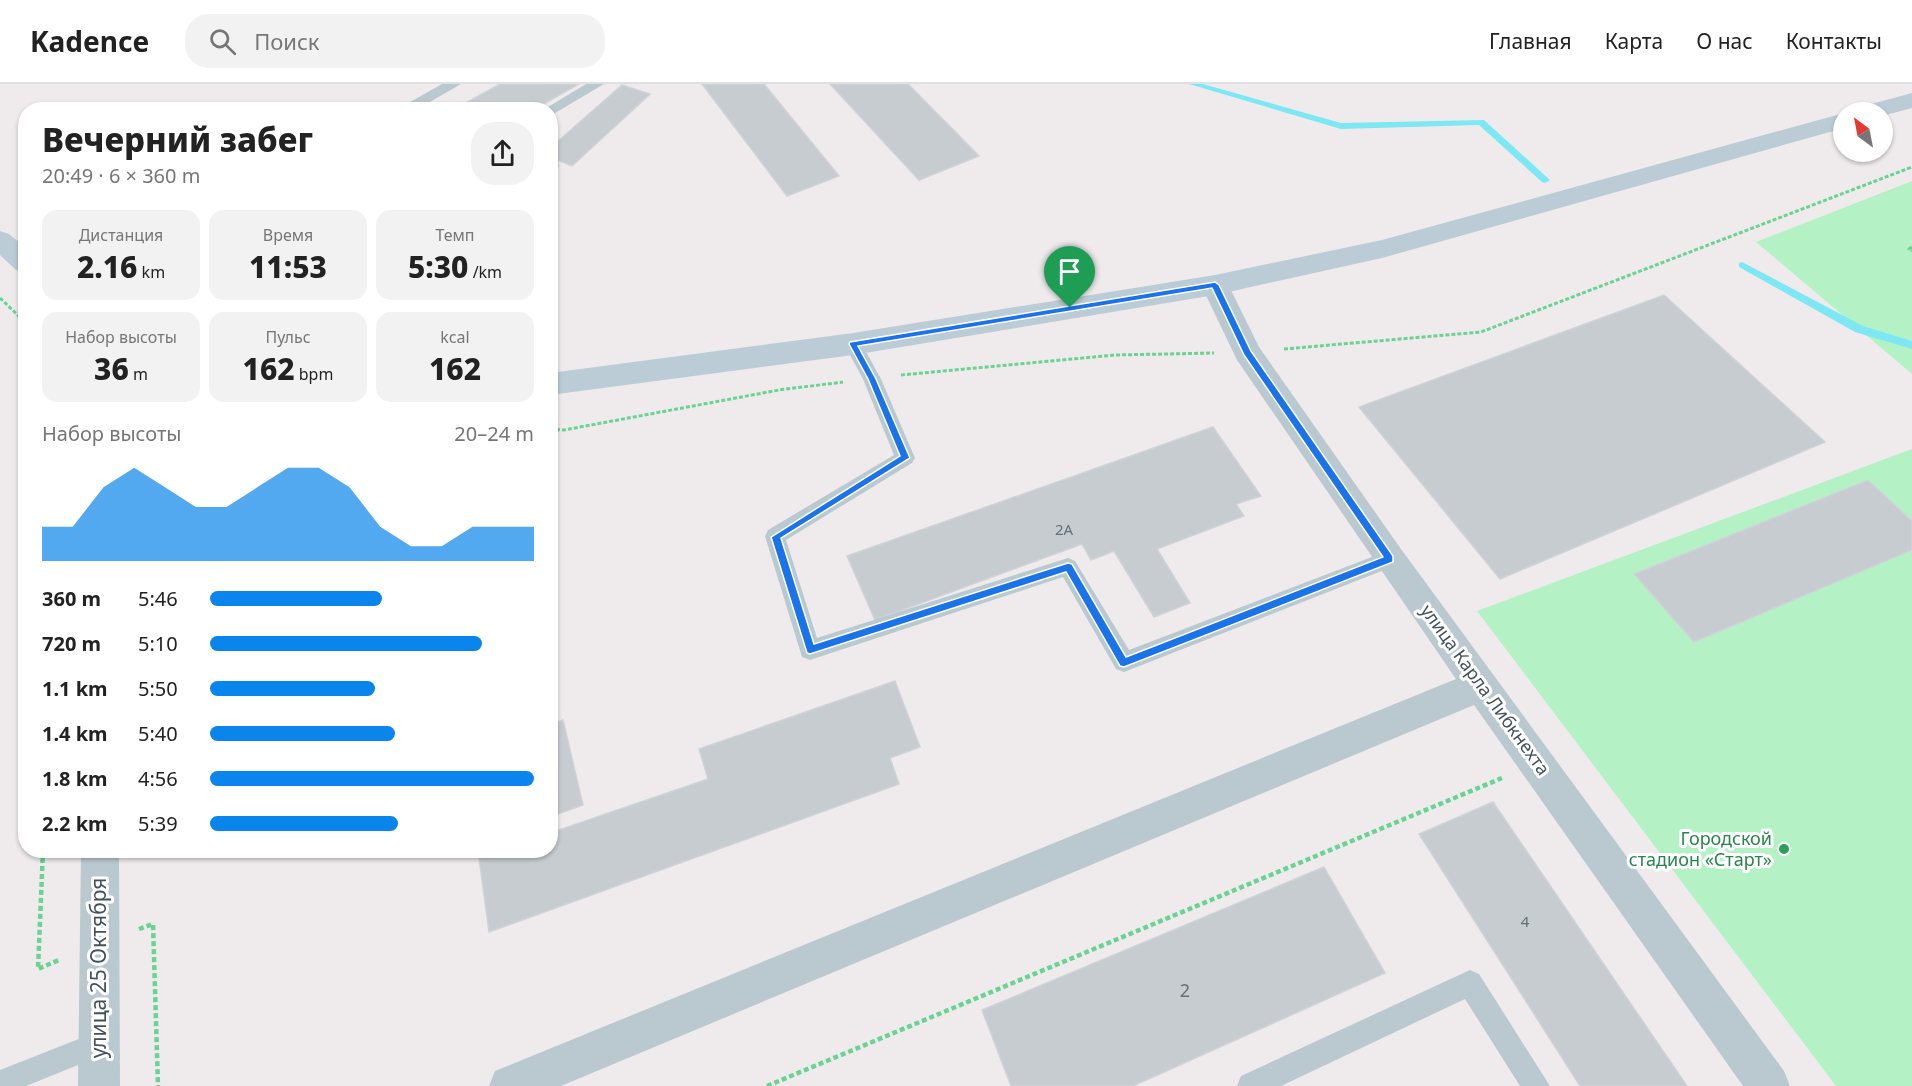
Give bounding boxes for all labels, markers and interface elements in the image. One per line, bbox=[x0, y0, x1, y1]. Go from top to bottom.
search box bbox=[185, 14, 605, 68]
text: Kadence bbox=[30, 22, 149, 60]
icon: search bbox=[206, 25, 239, 58]
text: Поиск bbox=[254, 26, 320, 56]
text: Главная bbox=[1489, 27, 1572, 55]
text: Карта bbox=[1605, 27, 1663, 55]
text: О нас bbox=[1696, 27, 1753, 55]
text: Контакты bbox=[1786, 27, 1882, 55]
north arrow bbox=[1833, 102, 1893, 162]
map controls bbox=[1833, 102, 1893, 162]
text: Вечерний забег bbox=[42, 117, 313, 162]
button: share bbox=[471, 122, 534, 185]
text: 20:49 · 6 × 360 m bbox=[42, 162, 200, 189]
text: Дистанция bbox=[79, 224, 163, 246]
text: Время bbox=[263, 224, 313, 246]
text: Темп bbox=[435, 224, 475, 246]
text: 2.16 bbox=[77, 246, 137, 287]
text: 11:53 bbox=[249, 246, 327, 287]
text: 5:30 bbox=[408, 246, 468, 287]
pin bbox=[1044, 246, 1095, 308]
icon: arrive bbox=[1053, 255, 1086, 288]
text: km bbox=[137, 261, 165, 283]
text: /km bbox=[468, 261, 502, 283]
text: Набор высоты bbox=[65, 326, 177, 348]
text: Пульс bbox=[265, 326, 311, 348]
text: kcal bbox=[440, 326, 470, 348]
text: 36 bbox=[94, 348, 129, 389]
text: 162 bbox=[243, 348, 295, 389]
text: 162 bbox=[429, 348, 481, 389]
text: m bbox=[129, 363, 148, 385]
text: bpm bbox=[295, 363, 333, 385]
text: Набор высоты bbox=[42, 420, 181, 447]
text: 20–24 m bbox=[454, 420, 534, 447]
house number: 2А bbox=[1055, 519, 1074, 539]
text: 360 m bbox=[42, 585, 101, 612]
text: 5:46 bbox=[138, 585, 178, 612]
street label: улица Карла Либкнехта bbox=[1416, 599, 1556, 779]
text: 720 m bbox=[42, 630, 101, 657]
text: 5:10 bbox=[138, 630, 178, 657]
text: 1.1 km bbox=[42, 675, 108, 702]
text: 5:50 bbox=[138, 675, 178, 702]
text: 1.4 km bbox=[42, 720, 108, 747]
text: 5:40 bbox=[138, 720, 178, 747]
text: 1.8 km bbox=[42, 765, 108, 792]
text: 4:56 bbox=[138, 765, 178, 792]
text: 2.2 km bbox=[42, 810, 108, 837]
text: 5:39 bbox=[138, 810, 178, 837]
place label: Городской стадион «Старт» bbox=[1629, 826, 1772, 871]
marker: Городской стадион «Старт» bbox=[1777, 842, 1791, 856]
street label: улица 25 Октября bbox=[84, 878, 112, 1058]
house number: 4 bbox=[1521, 911, 1530, 931]
house number: 2 bbox=[1180, 978, 1190, 1002]

